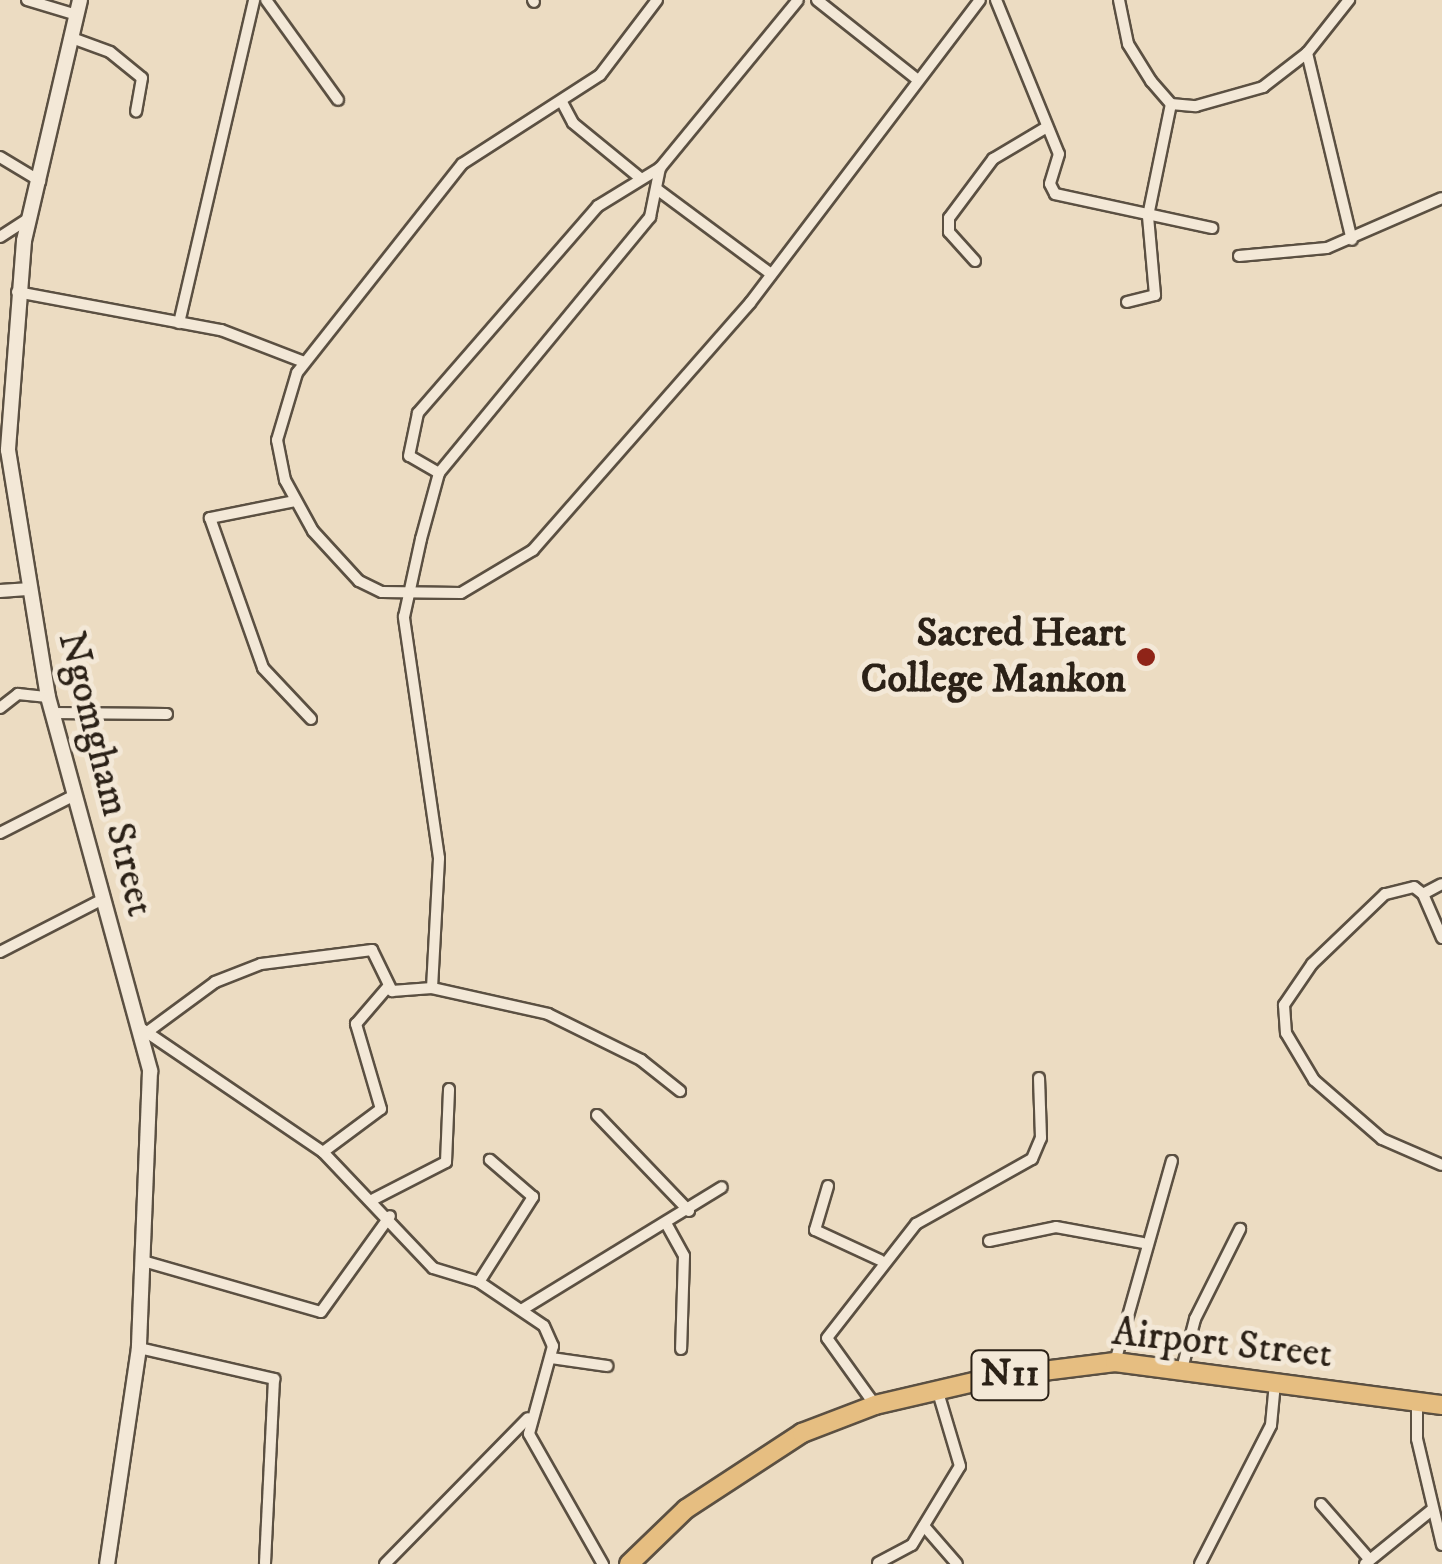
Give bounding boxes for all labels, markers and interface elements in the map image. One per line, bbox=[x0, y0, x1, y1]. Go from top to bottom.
place label: Sacred Heart College Mankon bbox=[861, 610, 1126, 704]
street label: Ngomgham Street bbox=[46, 627, 164, 921]
marker: Sacred Heart College Mankon bbox=[1135, 646, 1157, 668]
street label: Airport Street bbox=[1110, 1309, 1334, 1379]
road number: N11 bbox=[970, 1342, 1050, 1408]

